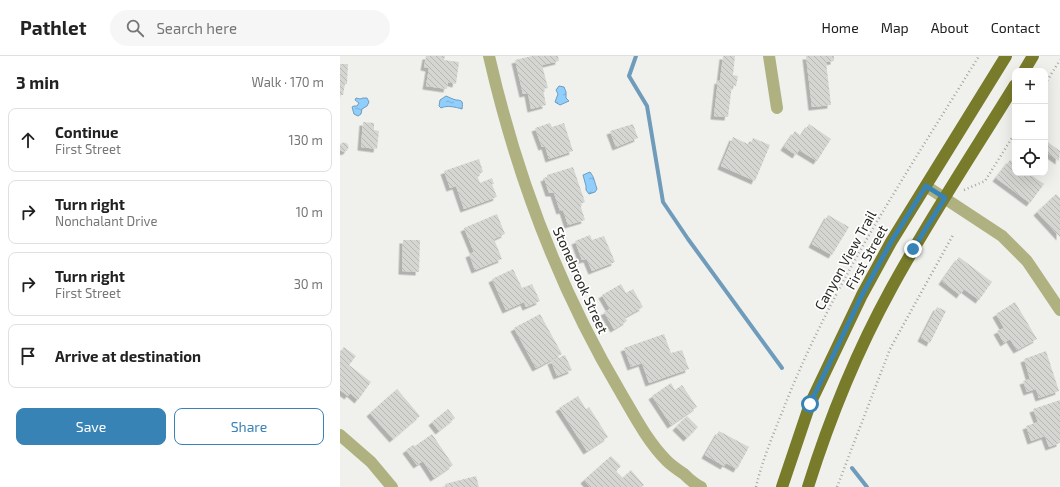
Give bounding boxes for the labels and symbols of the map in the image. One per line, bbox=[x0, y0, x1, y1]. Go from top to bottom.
street label: Canyon View Trail bbox=[811, 206, 880, 313]
street label: First Street bbox=[841, 222, 891, 292]
street label: Stonebrook Street bbox=[550, 224, 612, 336]
route end bbox=[904, 240, 922, 258]
route start bbox=[801, 395, 819, 413]

